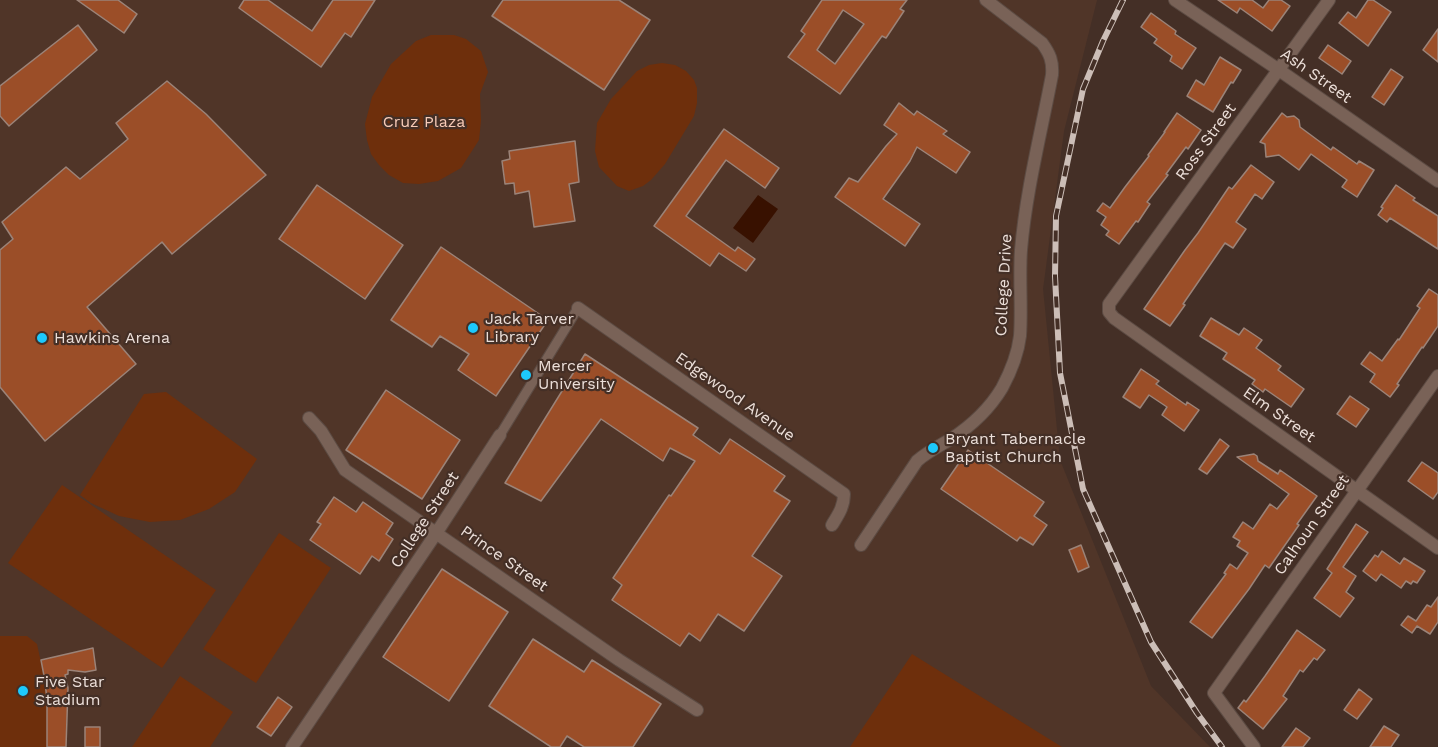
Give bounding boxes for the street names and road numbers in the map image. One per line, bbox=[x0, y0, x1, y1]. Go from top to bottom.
street label: Ash Street bbox=[1277, 44, 1355, 108]
street label: Ross Street bbox=[1172, 100, 1240, 184]
street label: College Drive bbox=[992, 233, 1016, 337]
street label: Edgewood Avenue bbox=[671, 348, 799, 446]
street label: Elm Street bbox=[1239, 383, 1319, 447]
street label: College Street bbox=[387, 468, 463, 572]
street label: Calhoun Street bbox=[1270, 471, 1354, 579]
street label: Prince Street bbox=[457, 522, 551, 596]

